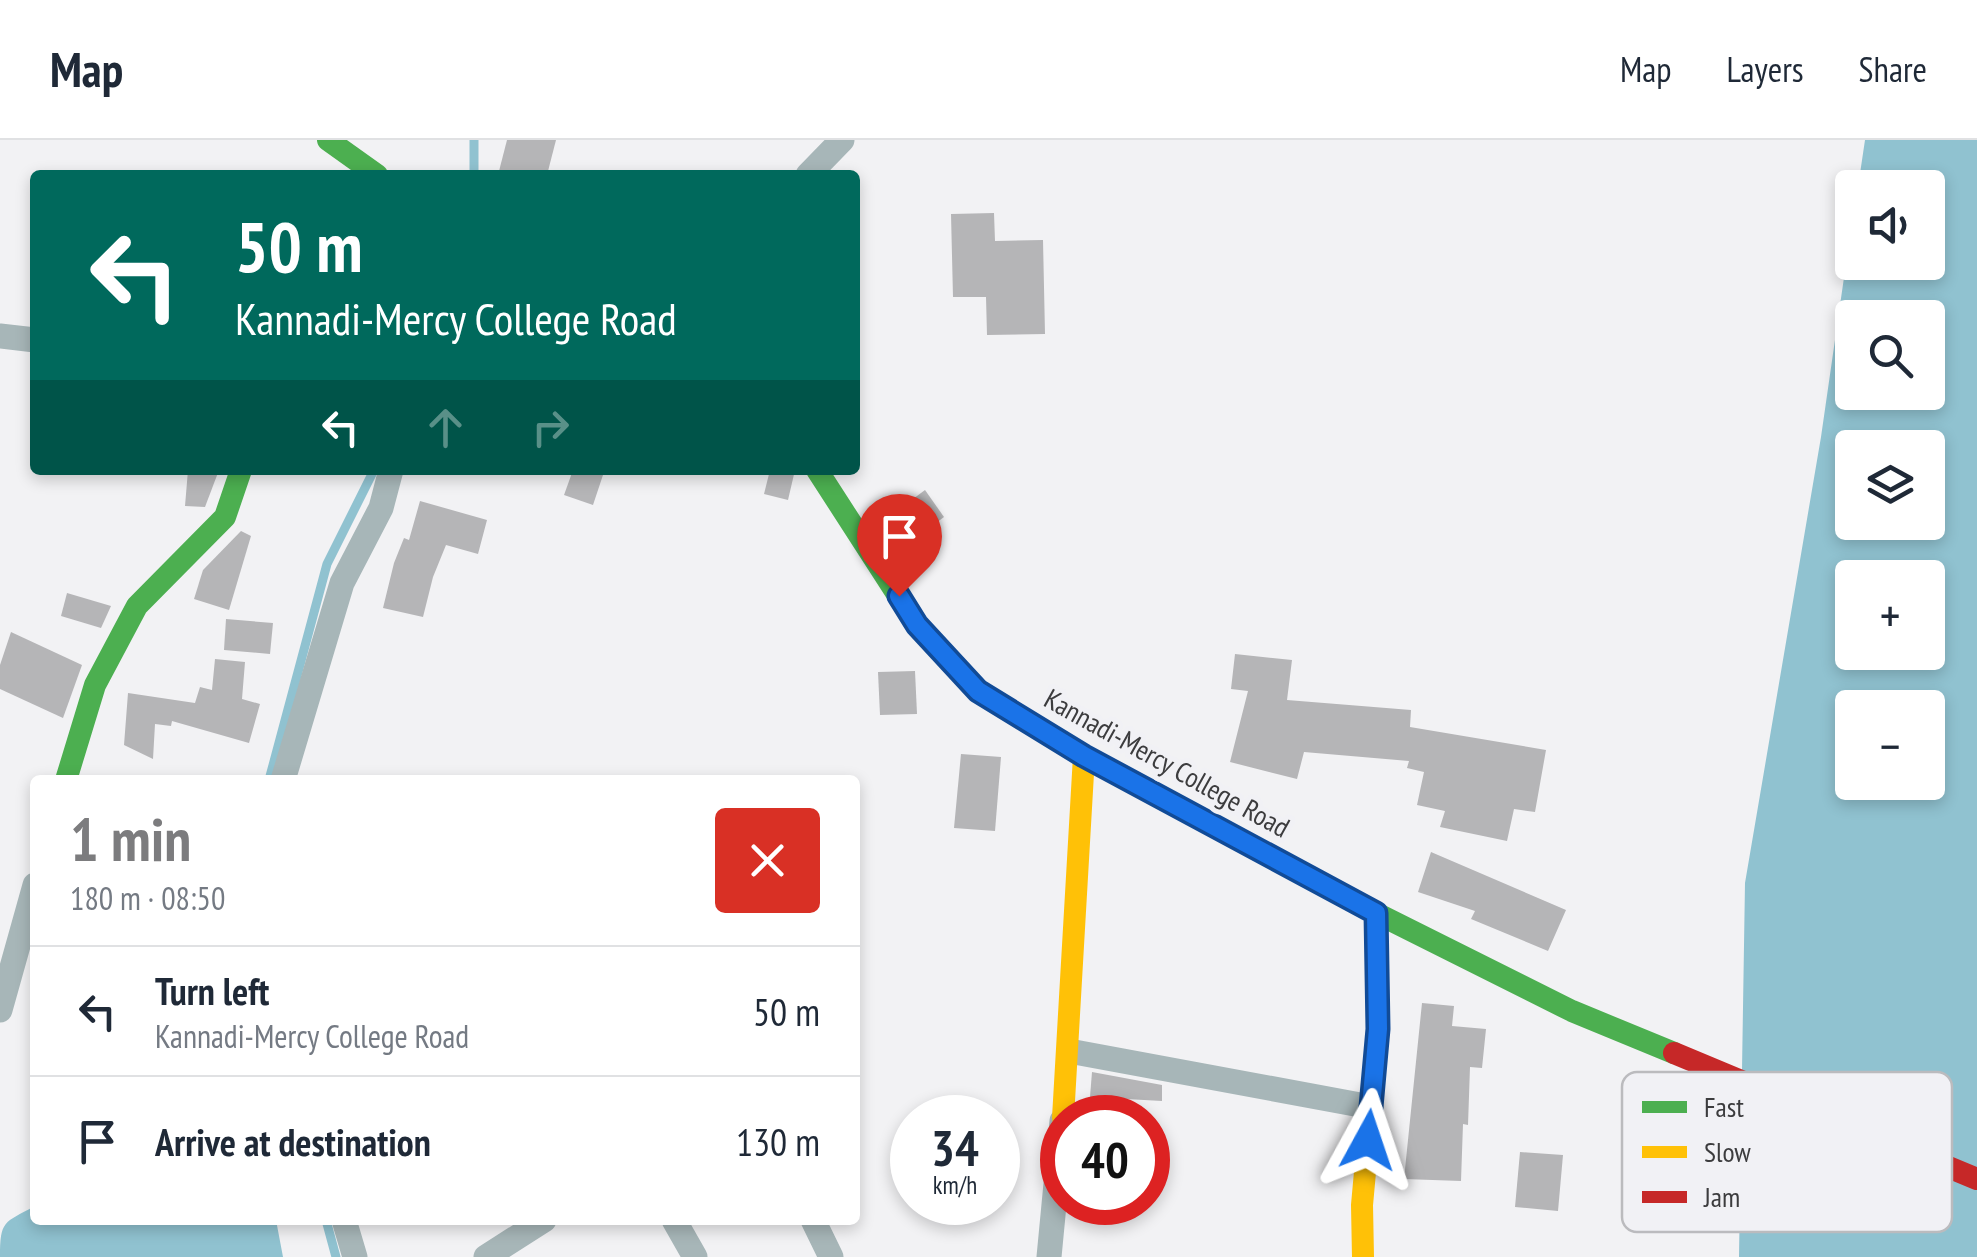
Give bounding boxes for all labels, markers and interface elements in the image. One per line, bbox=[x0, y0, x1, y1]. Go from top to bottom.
text: Map bbox=[50, 38, 123, 100]
text: Map bbox=[1620, 46, 1671, 92]
text: Layers bbox=[1726, 46, 1804, 92]
text: Share bbox=[1859, 46, 1927, 92]
map controls bbox=[1835, 170, 1945, 800]
button: sound bbox=[1835, 170, 1945, 280]
text: 50 m bbox=[235, 201, 363, 291]
icon: left bbox=[70, 210, 200, 340]
text: Kannadi-Mercy College Road bbox=[235, 289, 677, 347]
button: search bbox=[1835, 300, 1945, 410]
icon: left bbox=[313, 400, 368, 455]
icon: ahead bbox=[418, 400, 473, 455]
icon: right bbox=[523, 400, 578, 455]
button: layers bbox=[1835, 430, 1945, 540]
pin bbox=[857, 494, 942, 597]
icon: arrive bbox=[872, 509, 927, 564]
button: + bbox=[1835, 560, 1945, 670]
street label: Kannadi-Mercy College Road bbox=[1038, 680, 1296, 845]
button: − bbox=[1835, 690, 1945, 800]
text: 1 min bbox=[70, 800, 191, 878]
button: close bbox=[715, 808, 820, 913]
text: 180 m · 08:50 bbox=[70, 877, 225, 919]
text: Turn left bbox=[155, 966, 269, 1015]
icon: left bbox=[70, 984, 125, 1039]
text: 50 m bbox=[753, 987, 820, 1036]
text: Kannadi-Mercy College Road bbox=[155, 1015, 469, 1057]
legend bbox=[1622, 1072, 1952, 1232]
position arrow bbox=[1316, 1088, 1420, 1192]
text: Fast bbox=[1704, 1088, 1744, 1125]
speed limit sign: 40 bbox=[1040, 1095, 1170, 1225]
icon: arrive bbox=[70, 1114, 125, 1169]
text: 34 bbox=[931, 1115, 979, 1180]
text: Arrive at destination bbox=[155, 1117, 431, 1166]
text: 130 m bbox=[736, 1117, 820, 1166]
text: Slow bbox=[1704, 1133, 1751, 1170]
text: km/h bbox=[933, 1169, 977, 1201]
text: Jam bbox=[1703, 1178, 1740, 1215]

